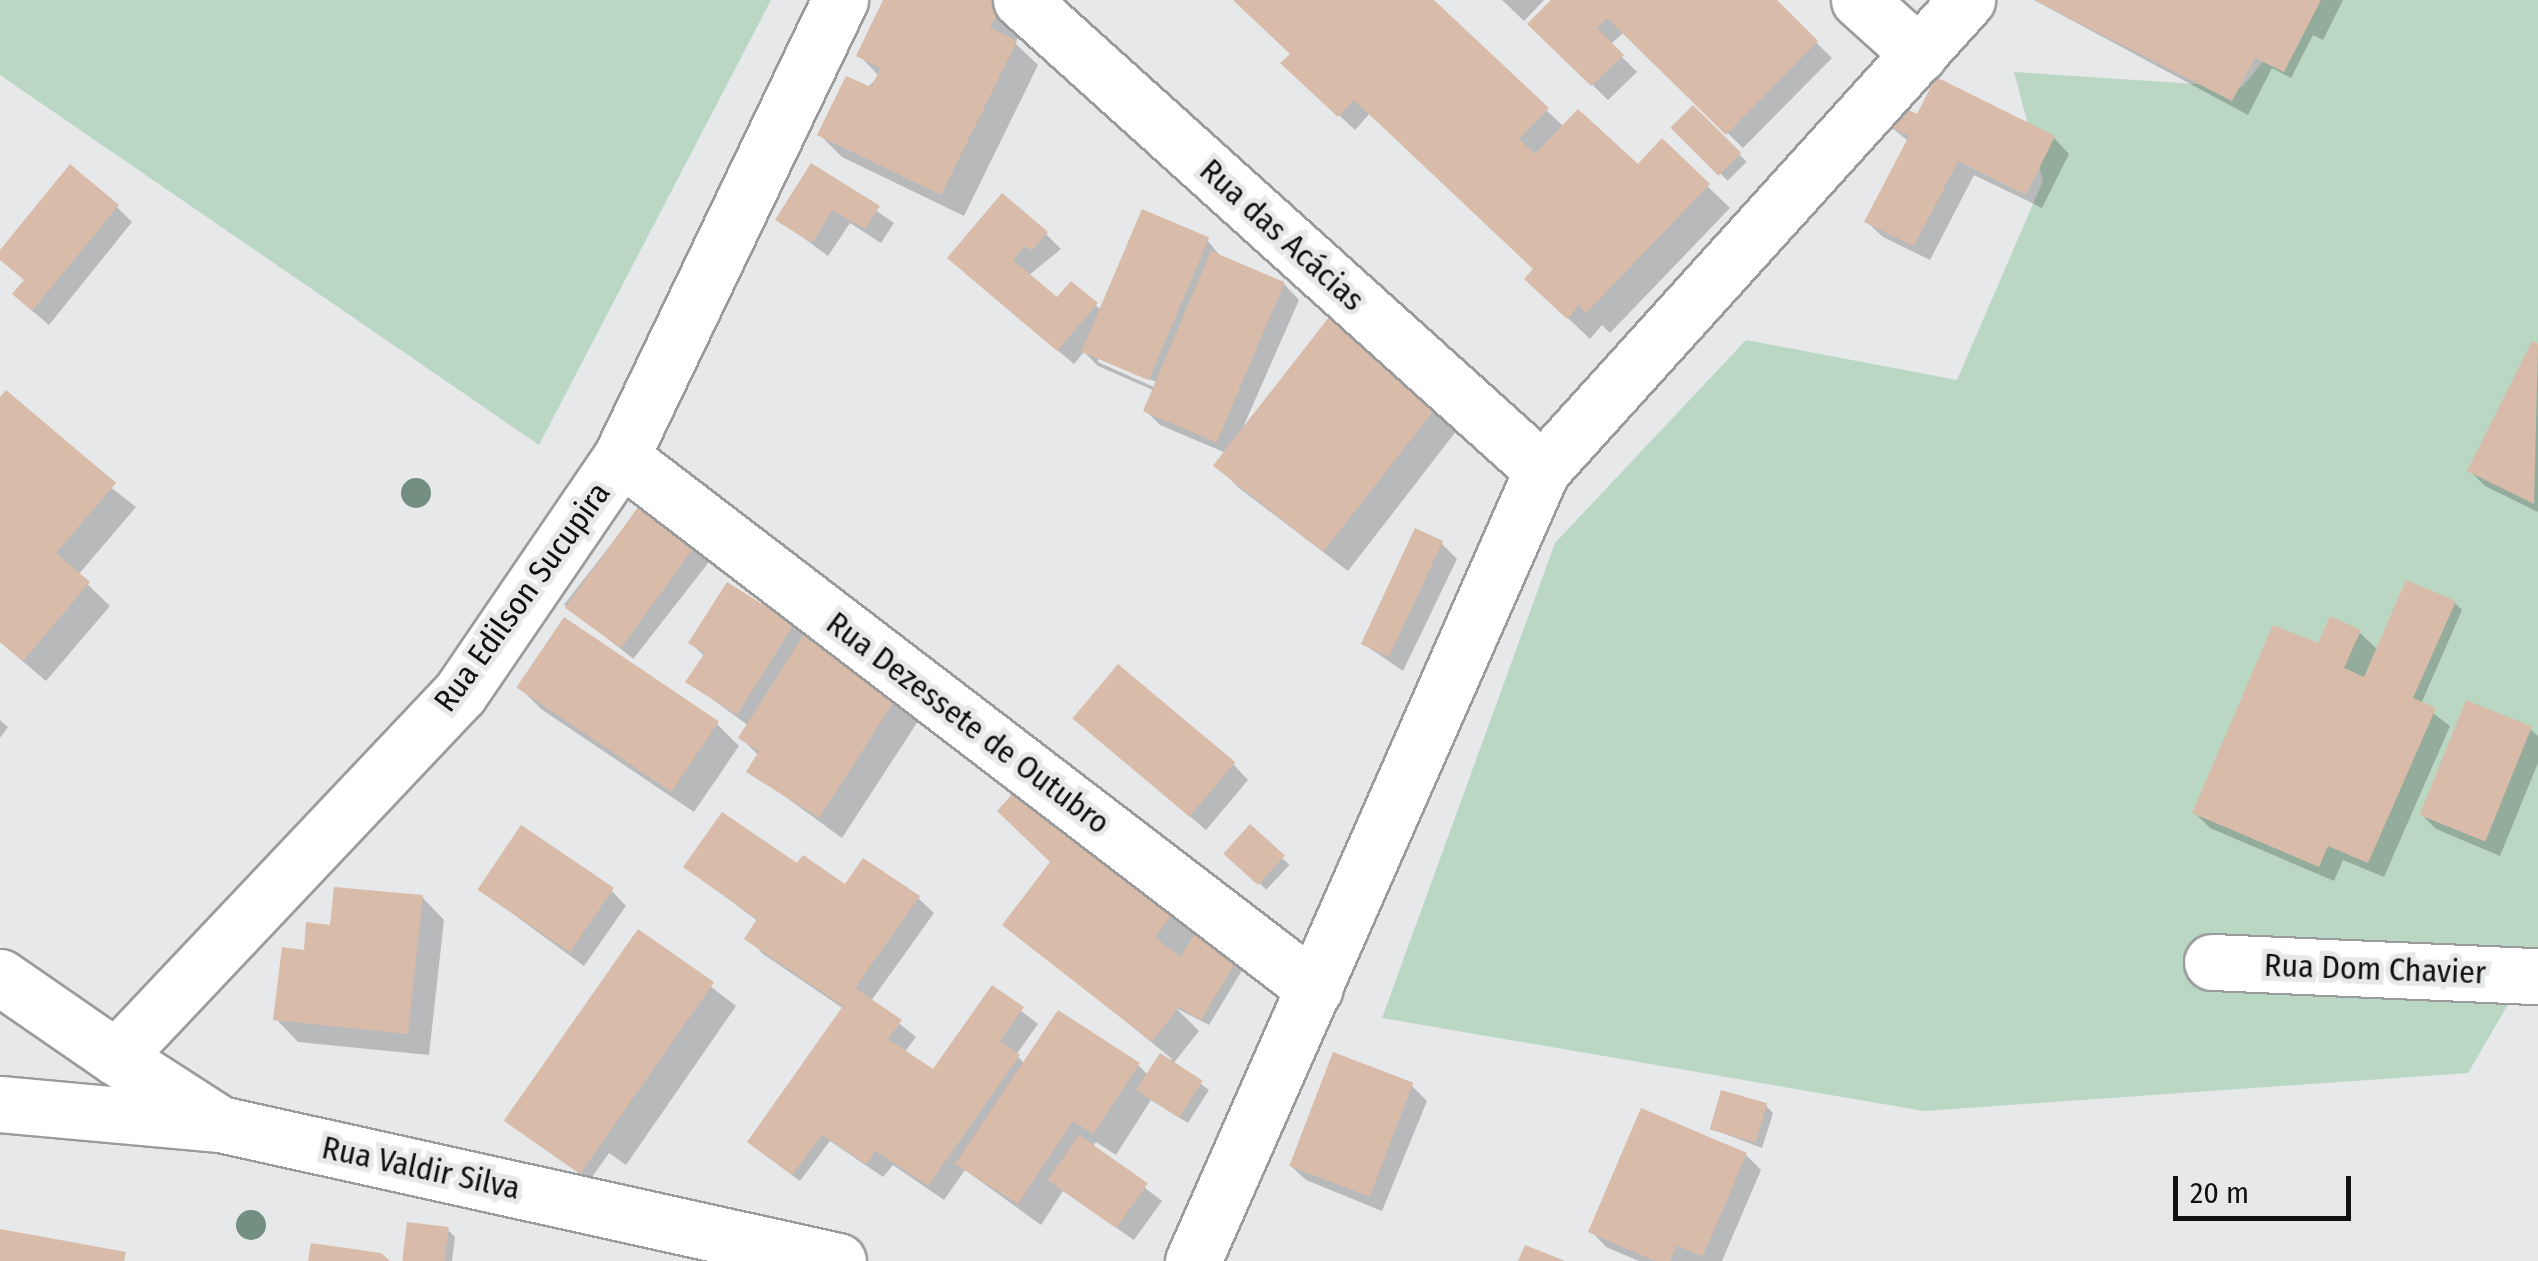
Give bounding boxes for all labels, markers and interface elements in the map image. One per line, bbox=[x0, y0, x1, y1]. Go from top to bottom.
street label: Rua das Acácias bbox=[1192, 151, 1372, 319]
street label: Rua Edilson Sucupira bbox=[426, 475, 618, 719]
street label: Rua Dezessete de Outubro bbox=[819, 604, 1117, 842]
street label: Rua Dom Chavier bbox=[2263, 946, 2487, 992]
street label: Rua Valdir Silva bbox=[318, 1128, 524, 1208]
scale bar bbox=[2178, 1156, 2356, 1218]
text: 20 m bbox=[2190, 1175, 2249, 1211]

